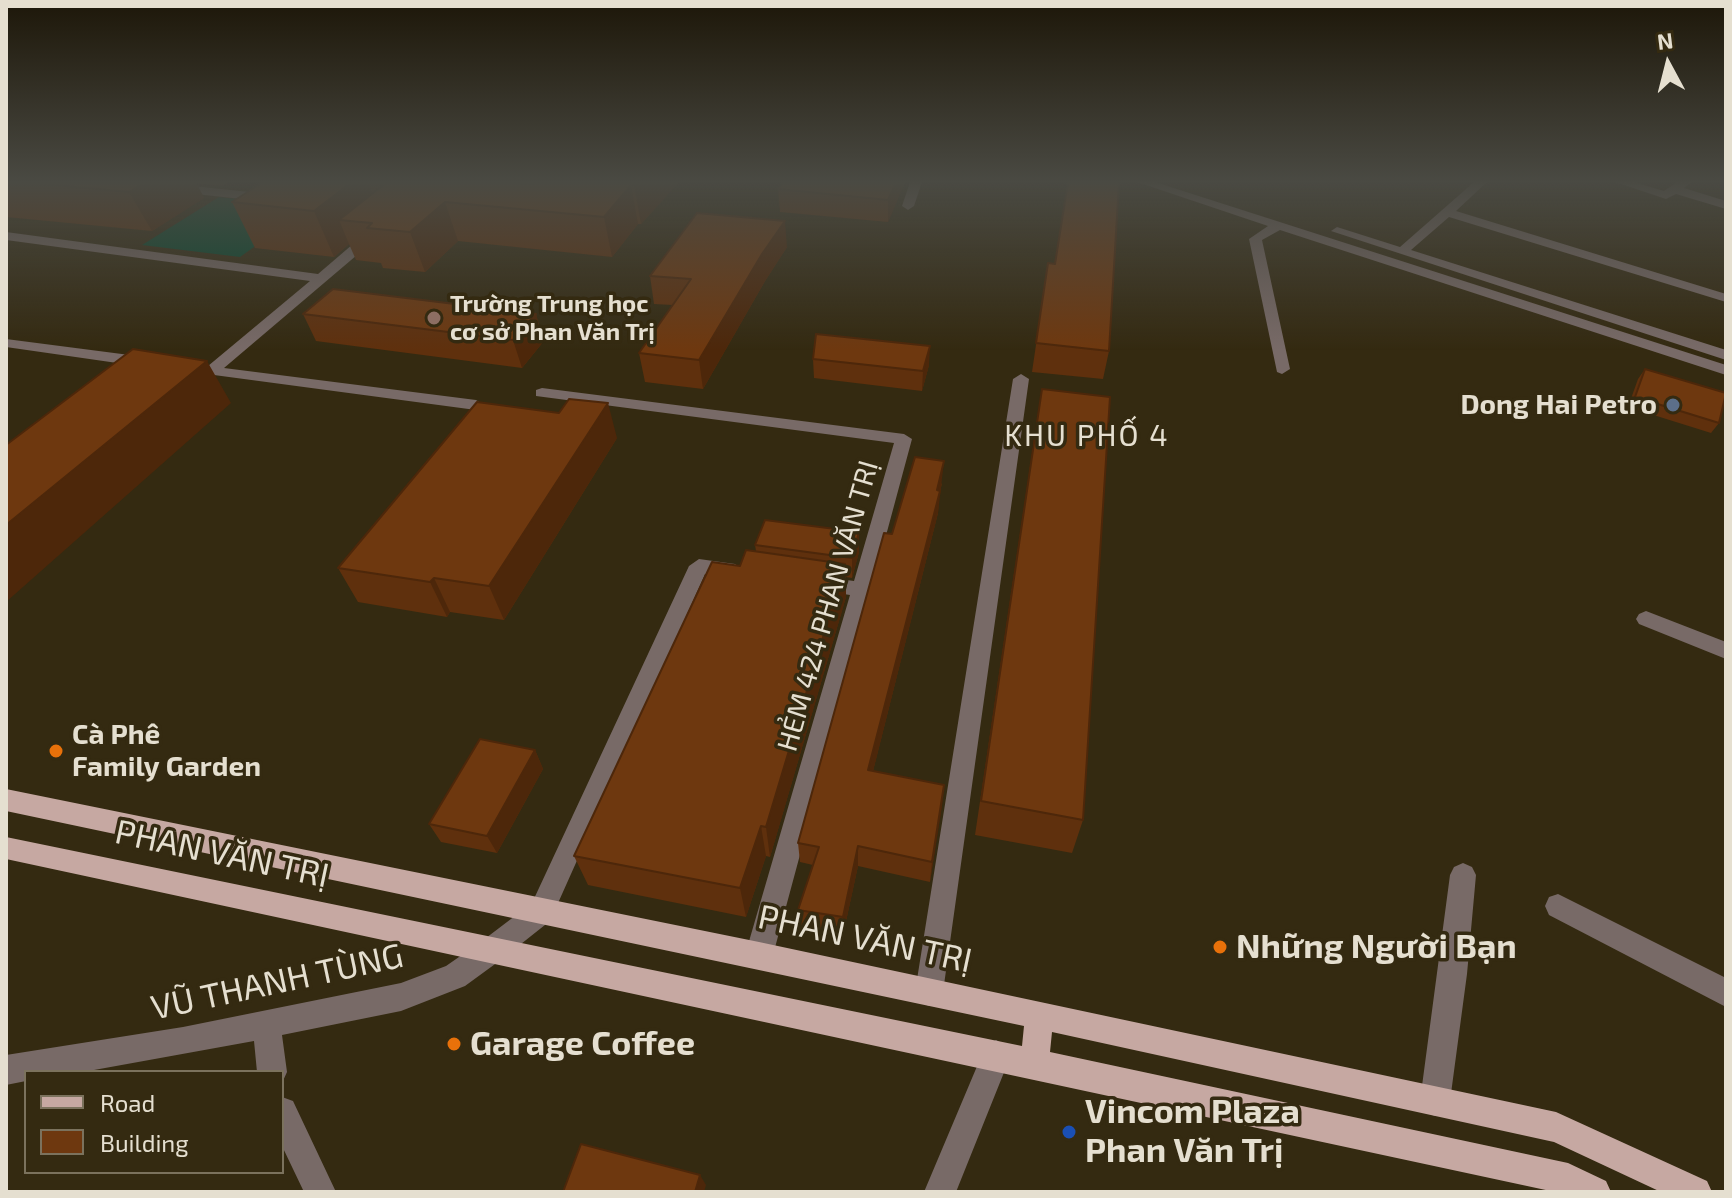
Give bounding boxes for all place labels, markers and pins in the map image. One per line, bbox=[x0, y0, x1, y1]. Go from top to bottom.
place label: Trường Trung học cơ sở Phan Văn Trị bbox=[450, 290, 655, 346]
marker: Trường Trung học cơ sở Phan Văn Trị bbox=[425, 309, 443, 327]
place label: Dong Hai Petro bbox=[1460, 388, 1657, 422]
marker: Dong Hai Petro bbox=[1664, 396, 1682, 414]
place label: Cà Phê Family Garden bbox=[72, 718, 261, 784]
marker: Cà Phê Family Garden bbox=[47, 742, 65, 760]
place label: Những Người Bạn bbox=[1236, 927, 1517, 967]
marker: Những Người Bạn bbox=[1211, 938, 1229, 956]
place label: Garage Coffee bbox=[470, 1024, 695, 1064]
marker: Garage Coffee bbox=[445, 1035, 463, 1053]
place label: Vincom Plaza Phan Văn Trị bbox=[1085, 1092, 1300, 1172]
marker: Vincom Plaza Phan Văn Trị bbox=[1060, 1123, 1078, 1141]

